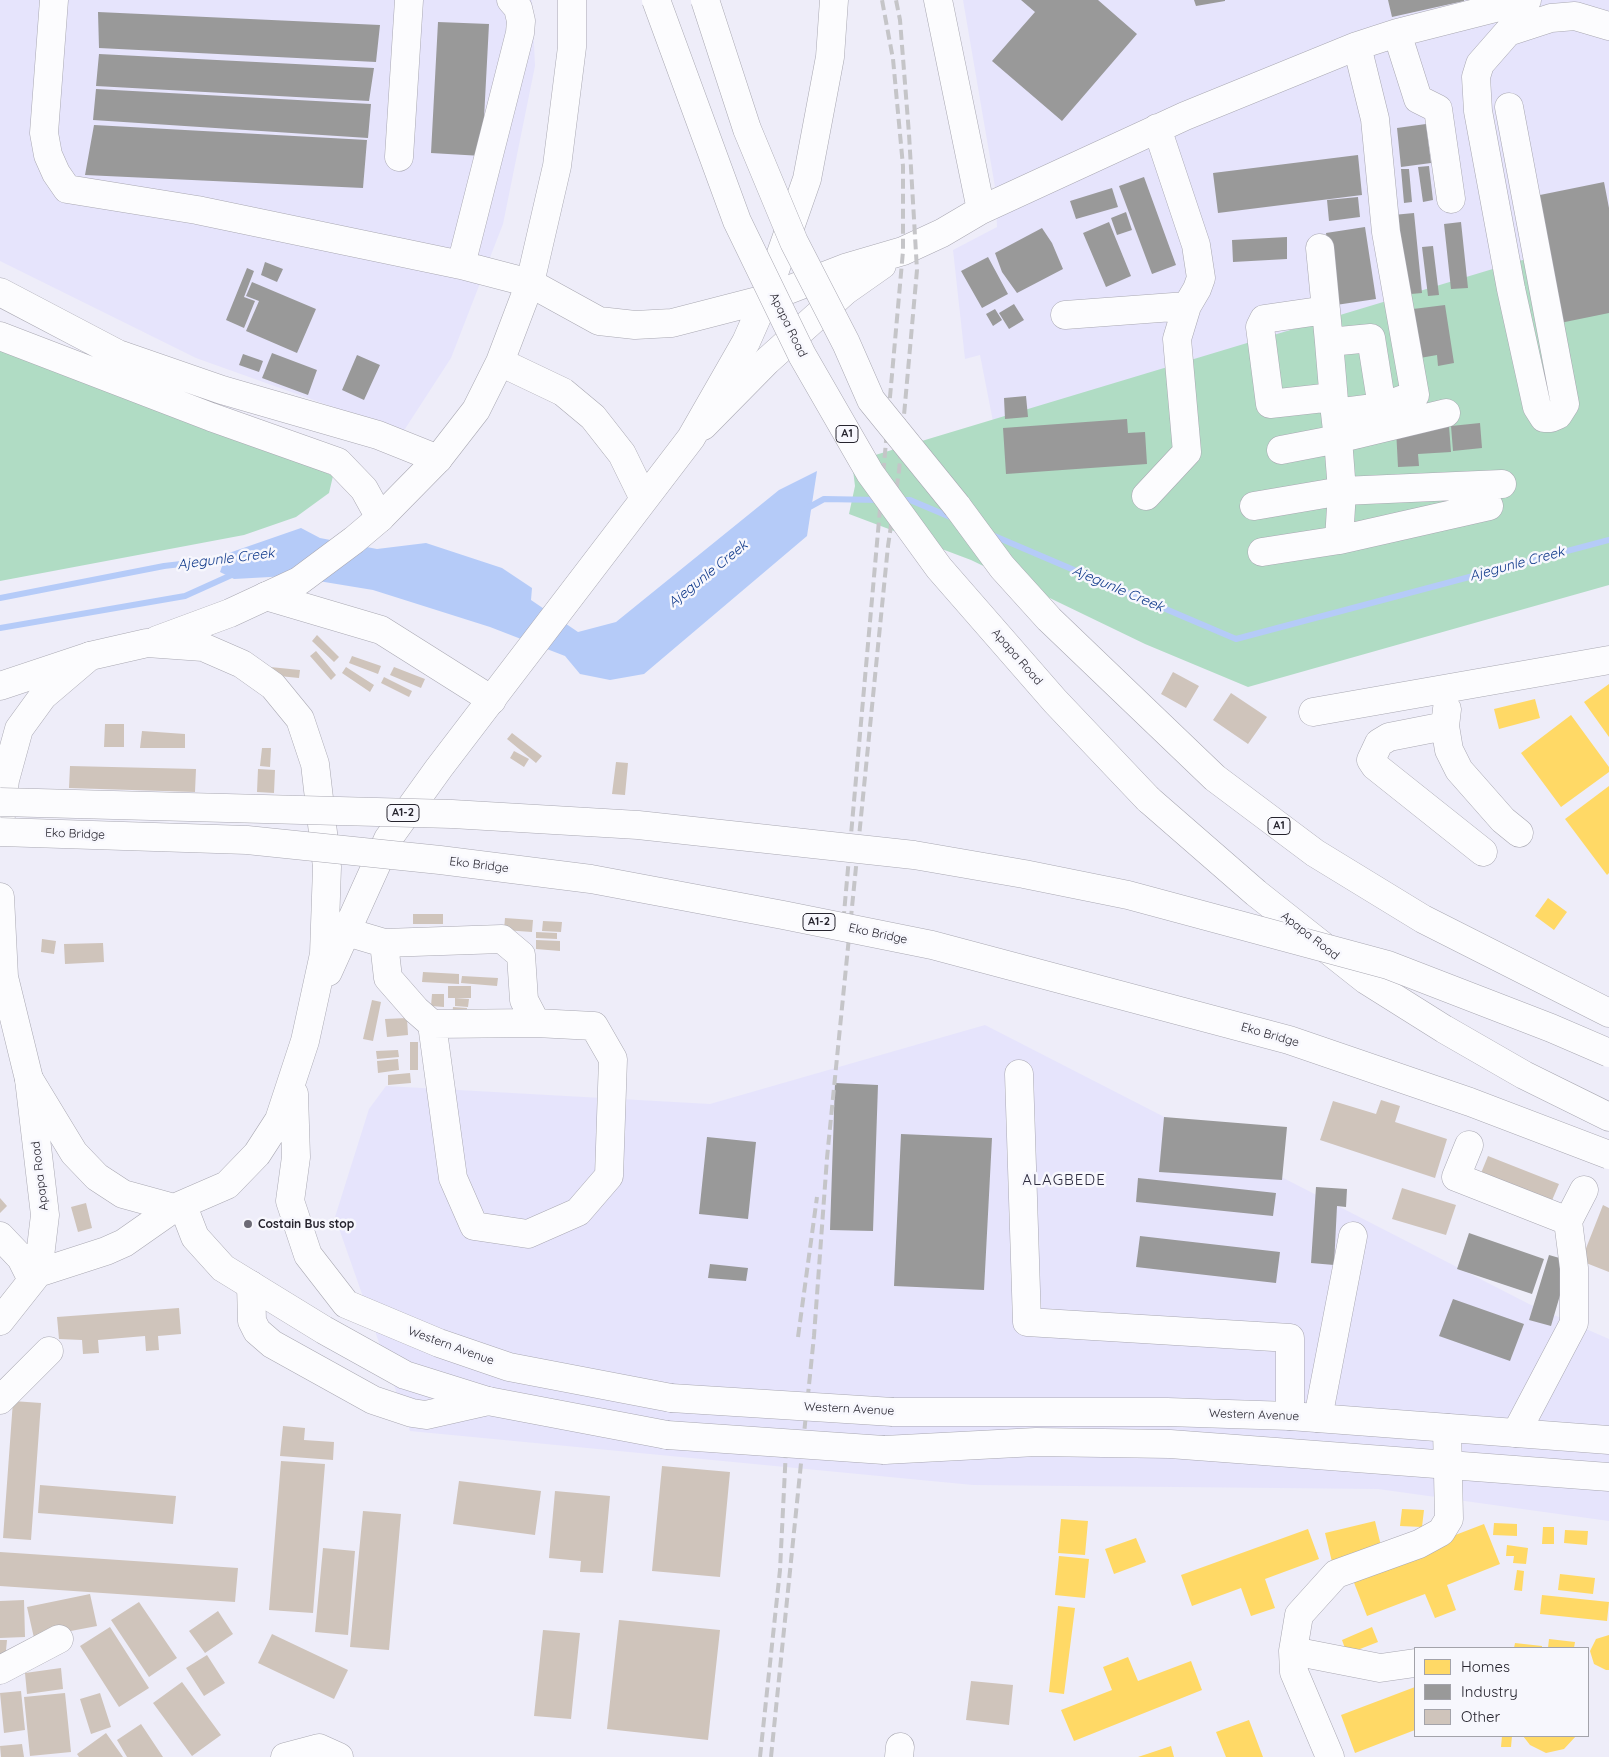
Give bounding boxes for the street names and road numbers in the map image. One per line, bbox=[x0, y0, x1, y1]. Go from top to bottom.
street label: Apapa Road bbox=[766, 290, 810, 360]
road number: A1 bbox=[836, 426, 858, 442]
street label: Apapa Road bbox=[989, 626, 1045, 688]
road number: A1-2 bbox=[387, 804, 419, 821]
road number: A1 bbox=[1268, 818, 1290, 834]
street label: Eko Bridge bbox=[45, 826, 105, 842]
street label: Eko Bridge bbox=[448, 854, 510, 876]
street label: Apapa Road bbox=[1278, 909, 1342, 963]
road number: A1-2 bbox=[803, 914, 835, 930]
street label: Eko Bridge bbox=[847, 921, 909, 947]
street label: Eko Bridge bbox=[1239, 1020, 1301, 1050]
street label: Apapa Road bbox=[29, 1140, 51, 1212]
street label: Western Avenue bbox=[406, 1324, 496, 1368]
street label: Western Avenue bbox=[803, 1399, 895, 1419]
street label: Western Avenue bbox=[1209, 1406, 1299, 1424]

